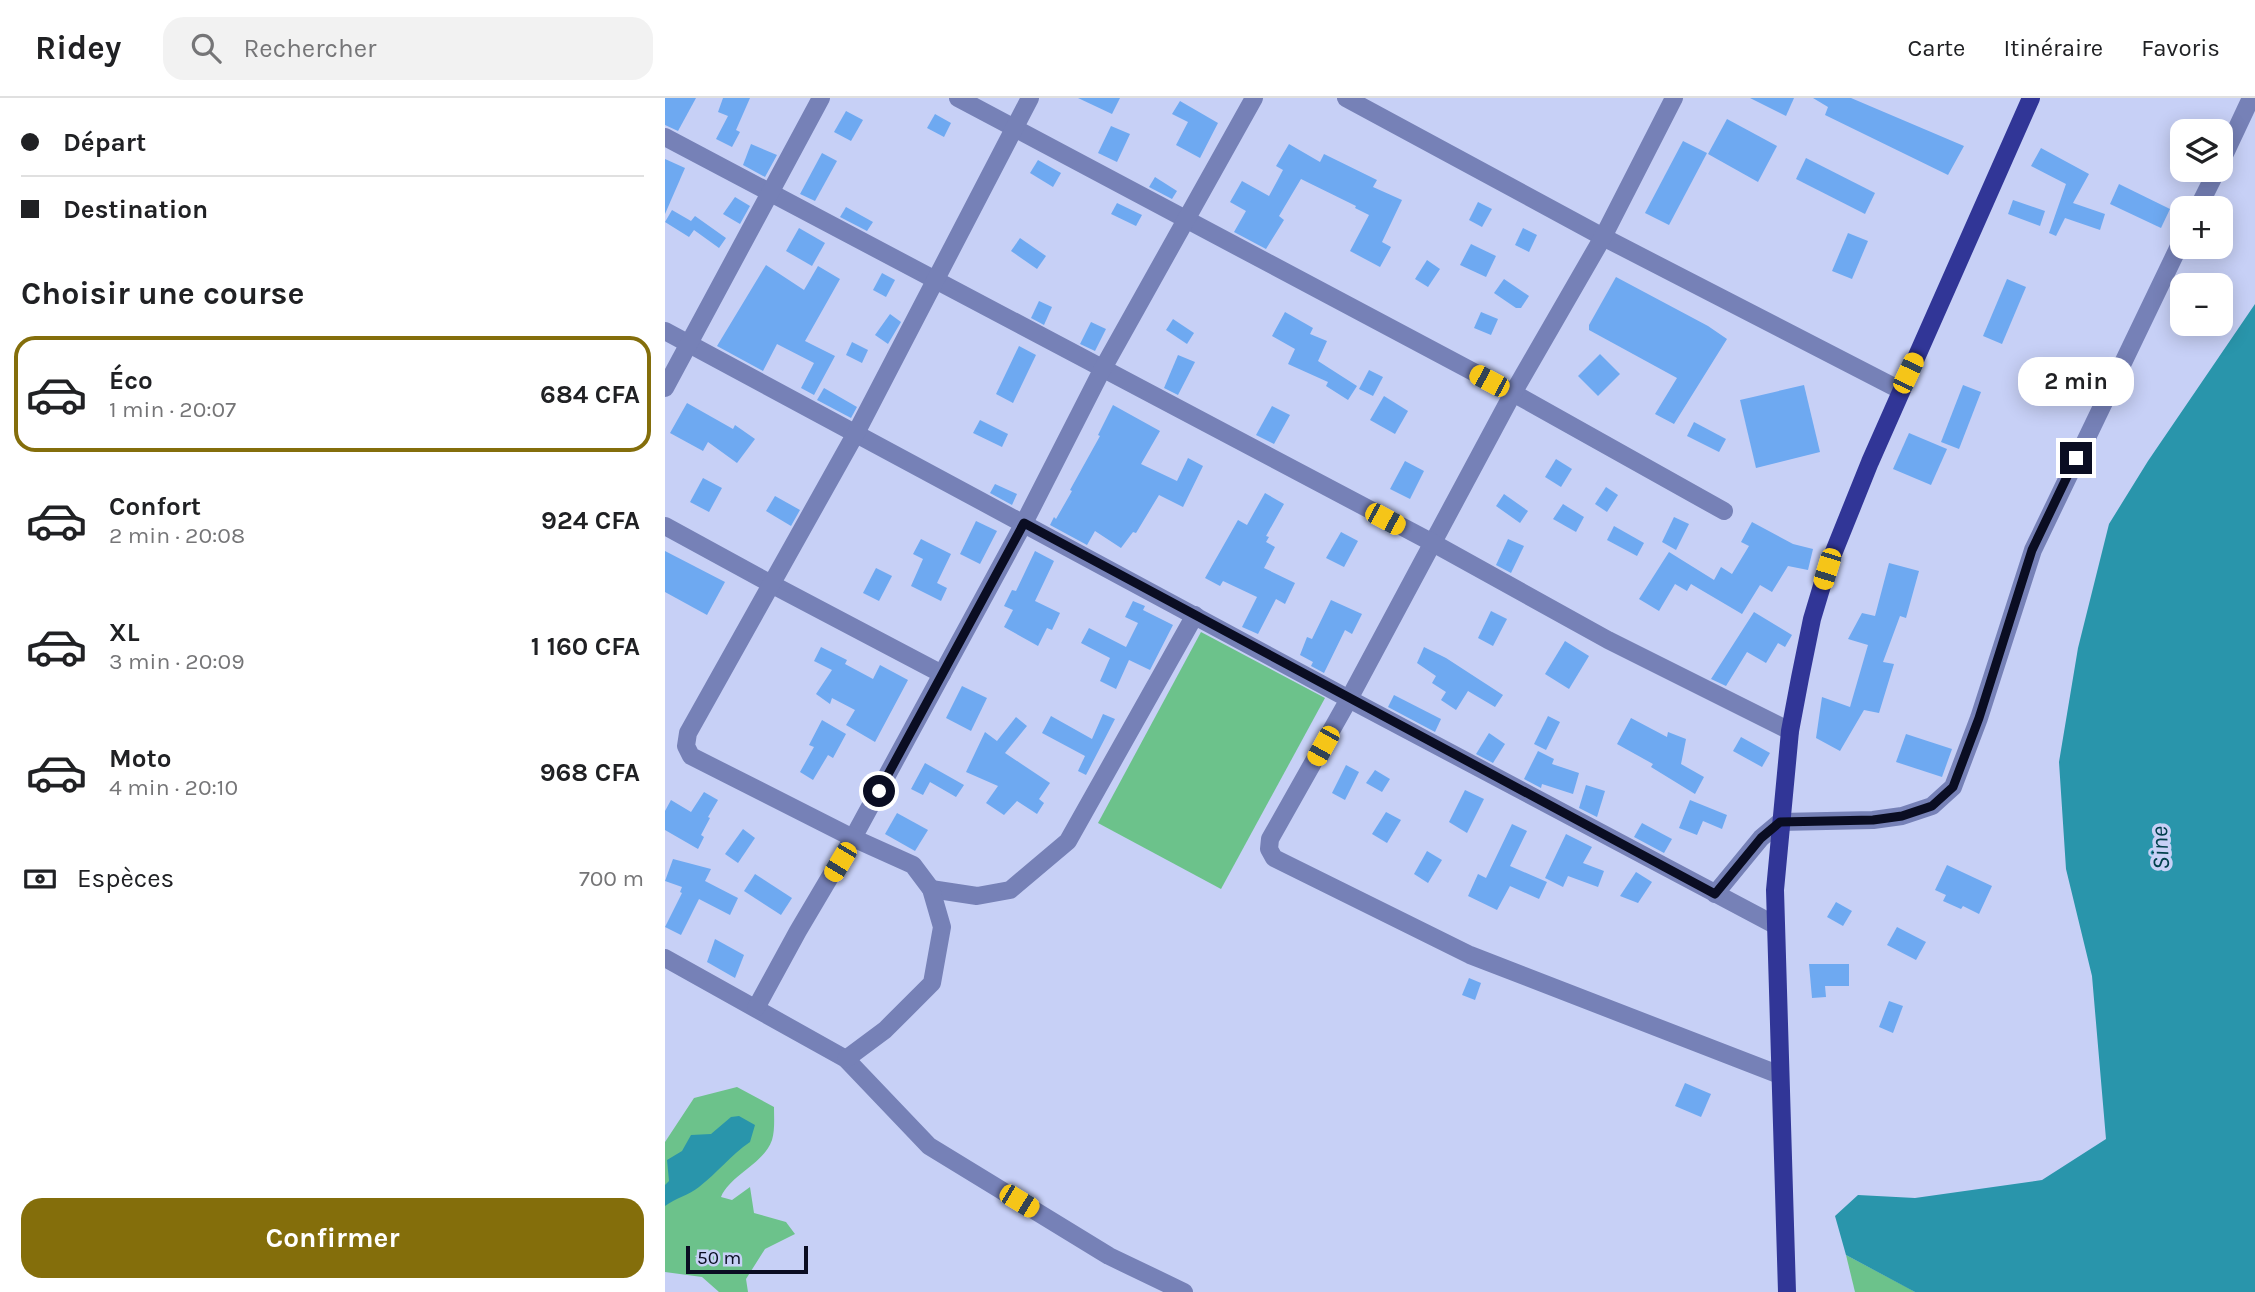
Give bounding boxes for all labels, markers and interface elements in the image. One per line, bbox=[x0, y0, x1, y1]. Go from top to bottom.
search box bbox=[163, 17, 653, 80]
text: Ridey bbox=[35, 29, 121, 67]
icon: search bbox=[187, 29, 225, 67]
text: Rechercher bbox=[243, 33, 376, 64]
text: Carte bbox=[1907, 34, 1965, 62]
text: Itinéraire bbox=[2003, 34, 2103, 62]
text: Favoris bbox=[2141, 34, 2220, 62]
map controls bbox=[2170, 119, 2233, 336]
button: layers bbox=[2170, 119, 2233, 182]
text: Départ bbox=[63, 127, 146, 158]
text: Destination bbox=[63, 194, 208, 225]
button: + bbox=[2170, 196, 2233, 259]
button: − bbox=[2170, 273, 2233, 336]
text: Choisir une course bbox=[21, 275, 304, 312]
car bbox=[1890, 350, 1927, 396]
callout: 2 min bbox=[2018, 356, 2134, 406]
car bbox=[1466, 362, 1513, 400]
icon: car bbox=[25, 363, 88, 426]
text: Éco bbox=[109, 365, 153, 396]
text: 2 min bbox=[2044, 368, 2108, 395]
text: 684 CFA bbox=[540, 379, 640, 410]
text: 1 min · 20:07 bbox=[109, 396, 236, 423]
route end bbox=[2060, 442, 2092, 474]
icon: car bbox=[25, 489, 88, 552]
text: Confort bbox=[109, 491, 201, 522]
car bbox=[1362, 500, 1409, 538]
text: 924 CFA bbox=[541, 505, 640, 536]
text: 2 min · 20:08 bbox=[109, 522, 245, 549]
car bbox=[1811, 546, 1844, 592]
icon: car bbox=[25, 615, 88, 678]
text: XL bbox=[109, 617, 140, 648]
text: 1 160 CFA bbox=[531, 631, 640, 662]
text: 3 min · 20:09 bbox=[109, 648, 245, 675]
car bbox=[1304, 723, 1343, 769]
icon: car bbox=[25, 741, 88, 804]
text: Moto bbox=[109, 743, 171, 774]
text: 968 CFA bbox=[540, 757, 640, 788]
text: 4 min · 20:10 bbox=[109, 774, 238, 801]
route start bbox=[863, 775, 895, 807]
water label: Sine bbox=[2145, 825, 2175, 871]
car bbox=[821, 839, 860, 885]
icon: cash bbox=[21, 860, 59, 898]
text: Espèces bbox=[77, 863, 174, 894]
text: 700 m bbox=[579, 865, 644, 892]
car bbox=[996, 1181, 1043, 1221]
button: Confirmer bbox=[21, 1198, 644, 1278]
scale bar bbox=[686, 1243, 809, 1275]
text: 50 m bbox=[697, 1247, 741, 1269]

